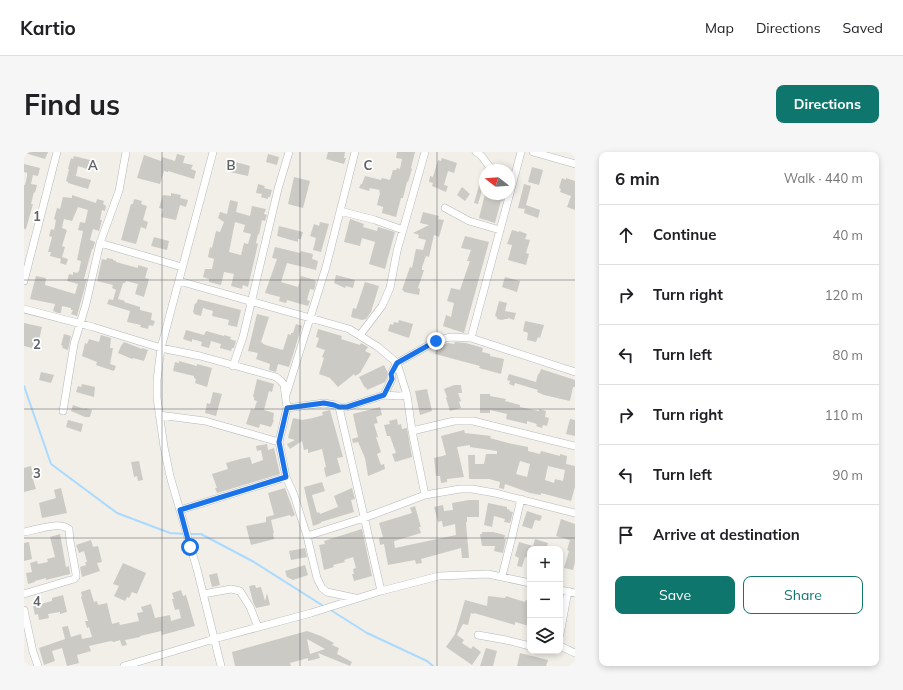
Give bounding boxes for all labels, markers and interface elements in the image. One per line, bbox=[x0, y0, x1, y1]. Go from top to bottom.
text: Kartio bbox=[20, 16, 76, 40]
text: Map bbox=[705, 19, 734, 37]
text: Directions bbox=[756, 19, 821, 37]
text: Saved bbox=[843, 19, 883, 37]
button: Directions bbox=[776, 85, 879, 123]
text: Find us bbox=[24, 87, 120, 122]
text: A bbox=[88, 157, 98, 173]
text: B bbox=[227, 157, 236, 173]
text: C bbox=[364, 157, 373, 173]
north arrow bbox=[479, 164, 515, 200]
text: 6 min bbox=[615, 168, 660, 189]
text: Walk · 440 m bbox=[784, 170, 863, 186]
text: 1 bbox=[33, 208, 41, 224]
icon: ahead bbox=[615, 224, 637, 246]
text: Continue bbox=[653, 225, 716, 244]
text: 40 m bbox=[833, 227, 863, 243]
icon: right bbox=[615, 284, 637, 306]
text: Turn right bbox=[653, 285, 723, 304]
text: 120 m bbox=[825, 287, 863, 303]
route end bbox=[427, 332, 445, 350]
text: 2 bbox=[33, 336, 41, 352]
icon: left bbox=[615, 344, 637, 366]
text: Turn left bbox=[653, 345, 712, 364]
text: 80 m bbox=[833, 347, 863, 363]
icon: right bbox=[615, 404, 637, 426]
text: Turn right bbox=[653, 405, 723, 424]
text: 110 m bbox=[825, 407, 863, 423]
icon: left bbox=[615, 464, 637, 486]
text: 3 bbox=[33, 465, 41, 481]
text: Turn left bbox=[653, 465, 712, 484]
text: 90 m bbox=[833, 467, 863, 483]
icon: arrive bbox=[615, 524, 637, 546]
text: Arrive at destination bbox=[653, 525, 800, 544]
route start bbox=[181, 538, 199, 556]
map controls bbox=[527, 546, 563, 654]
button: + bbox=[527, 546, 563, 582]
button: Save bbox=[615, 576, 735, 614]
button: Share bbox=[743, 576, 863, 614]
button: − bbox=[527, 582, 563, 618]
text: 4 bbox=[33, 593, 41, 609]
button: layers bbox=[527, 618, 563, 654]

